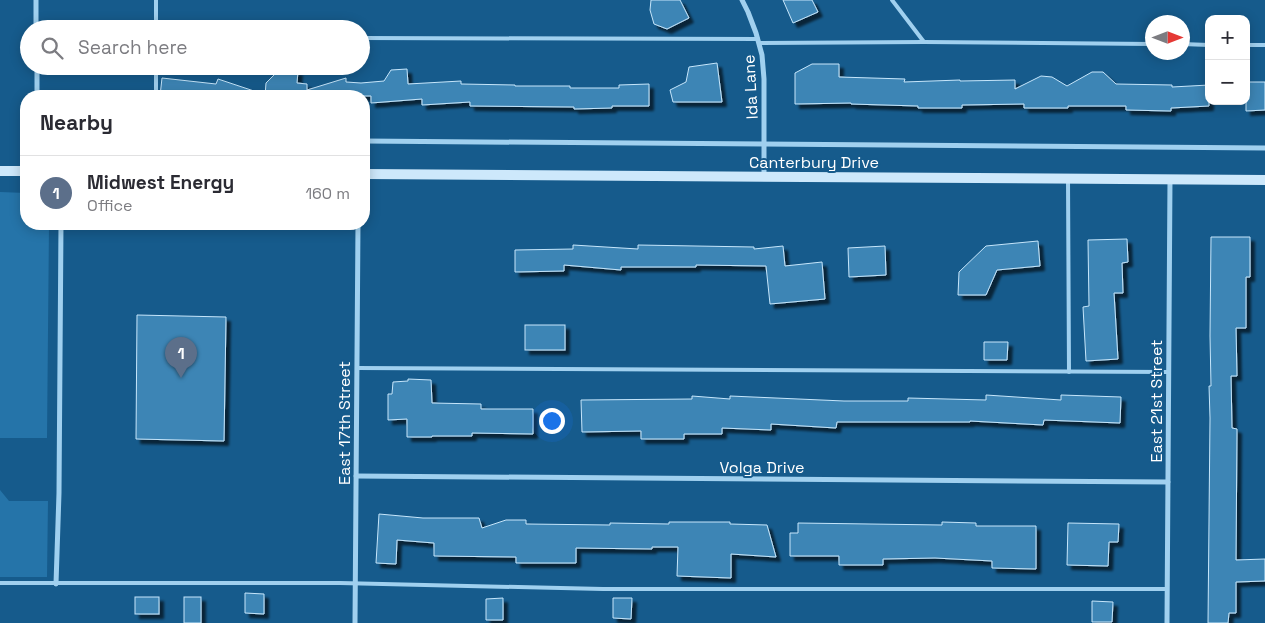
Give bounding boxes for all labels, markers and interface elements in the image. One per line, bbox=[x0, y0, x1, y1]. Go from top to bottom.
north arrow bbox=[1145, 15, 1190, 60]
map controls bbox=[1205, 15, 1250, 105]
button: + bbox=[1205, 15, 1250, 60]
search box bbox=[20, 20, 370, 75]
icon: search bbox=[38, 34, 66, 62]
text: Search here bbox=[78, 35, 188, 60]
street label: Ida Lane bbox=[738, 54, 763, 120]
button: − bbox=[1205, 60, 1250, 105]
text: Nearby bbox=[40, 109, 113, 136]
street label: Canterbury Drive bbox=[749, 152, 879, 173]
text: Midwest Energy bbox=[87, 170, 234, 195]
text: 1 bbox=[52, 183, 60, 204]
text: 160 m bbox=[305, 183, 350, 204]
text: Office bbox=[87, 195, 133, 216]
pin: 1 bbox=[165, 337, 197, 378]
street label: East 21st Street bbox=[1146, 340, 1167, 462]
street label: East 17th Street bbox=[334, 361, 355, 485]
your location bbox=[539, 408, 565, 434]
street label: Volga Drive bbox=[719, 457, 805, 478]

